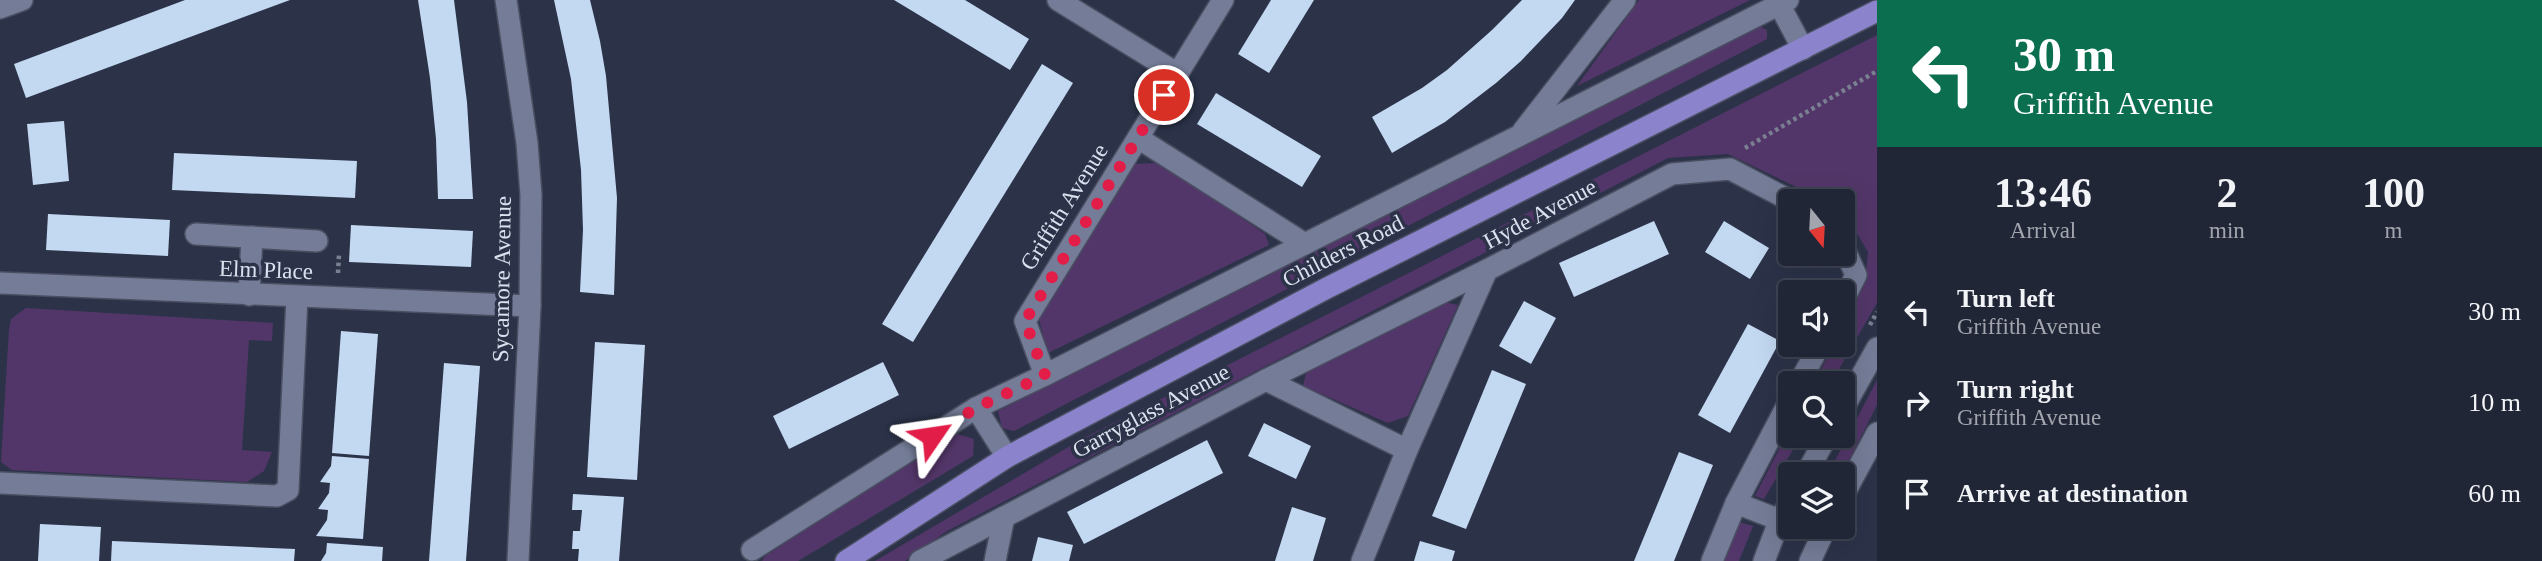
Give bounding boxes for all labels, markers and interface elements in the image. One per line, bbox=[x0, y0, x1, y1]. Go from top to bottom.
text: 30 m bbox=[2013, 27, 2115, 82]
icon: left bbox=[1898, 28, 1989, 119]
pin bbox=[1134, 65, 1194, 125]
icon: arrive bbox=[1145, 76, 1183, 114]
text: Griffith Avenue bbox=[2013, 85, 2214, 121]
street label: Griffith Avenue bbox=[1015, 139, 1113, 275]
text: 13:46 bbox=[1994, 170, 2092, 216]
text: 2 bbox=[2216, 170, 2237, 216]
text: 100 bbox=[2362, 170, 2425, 216]
street label: Hyde Avenue bbox=[1479, 174, 1601, 254]
north arrow bbox=[1778, 189, 1855, 266]
map controls bbox=[1778, 189, 1855, 539]
street label: Sycamore Avenue bbox=[488, 196, 516, 362]
street label: Childers Road bbox=[1278, 210, 1408, 292]
text: Arrival bbox=[2010, 218, 2076, 243]
text: min bbox=[2209, 218, 2245, 243]
text: m bbox=[2384, 218, 2402, 243]
street label: Elm Place bbox=[219, 256, 313, 284]
button: sound bbox=[1778, 280, 1855, 357]
text: Turn left bbox=[1957, 284, 2055, 313]
icon: left bbox=[1898, 293, 1936, 331]
text: 30 m bbox=[2468, 297, 2521, 326]
text: Griffith Avenue bbox=[1957, 314, 2101, 339]
street label: Garryglass Avenue bbox=[1068, 359, 1234, 463]
button: search bbox=[1778, 371, 1855, 448]
text: Turn right bbox=[1957, 375, 2074, 404]
icon: right bbox=[1898, 384, 1936, 422]
text: 10 m bbox=[2468, 388, 2521, 417]
position arrow bbox=[895, 399, 969, 473]
text: Griffith Avenue bbox=[1957, 405, 2101, 430]
button: layers bbox=[1778, 462, 1855, 539]
icon: arrive bbox=[1898, 475, 1936, 513]
text: Arrive at destination bbox=[1957, 479, 2188, 508]
text: 60 m bbox=[2468, 479, 2521, 508]

